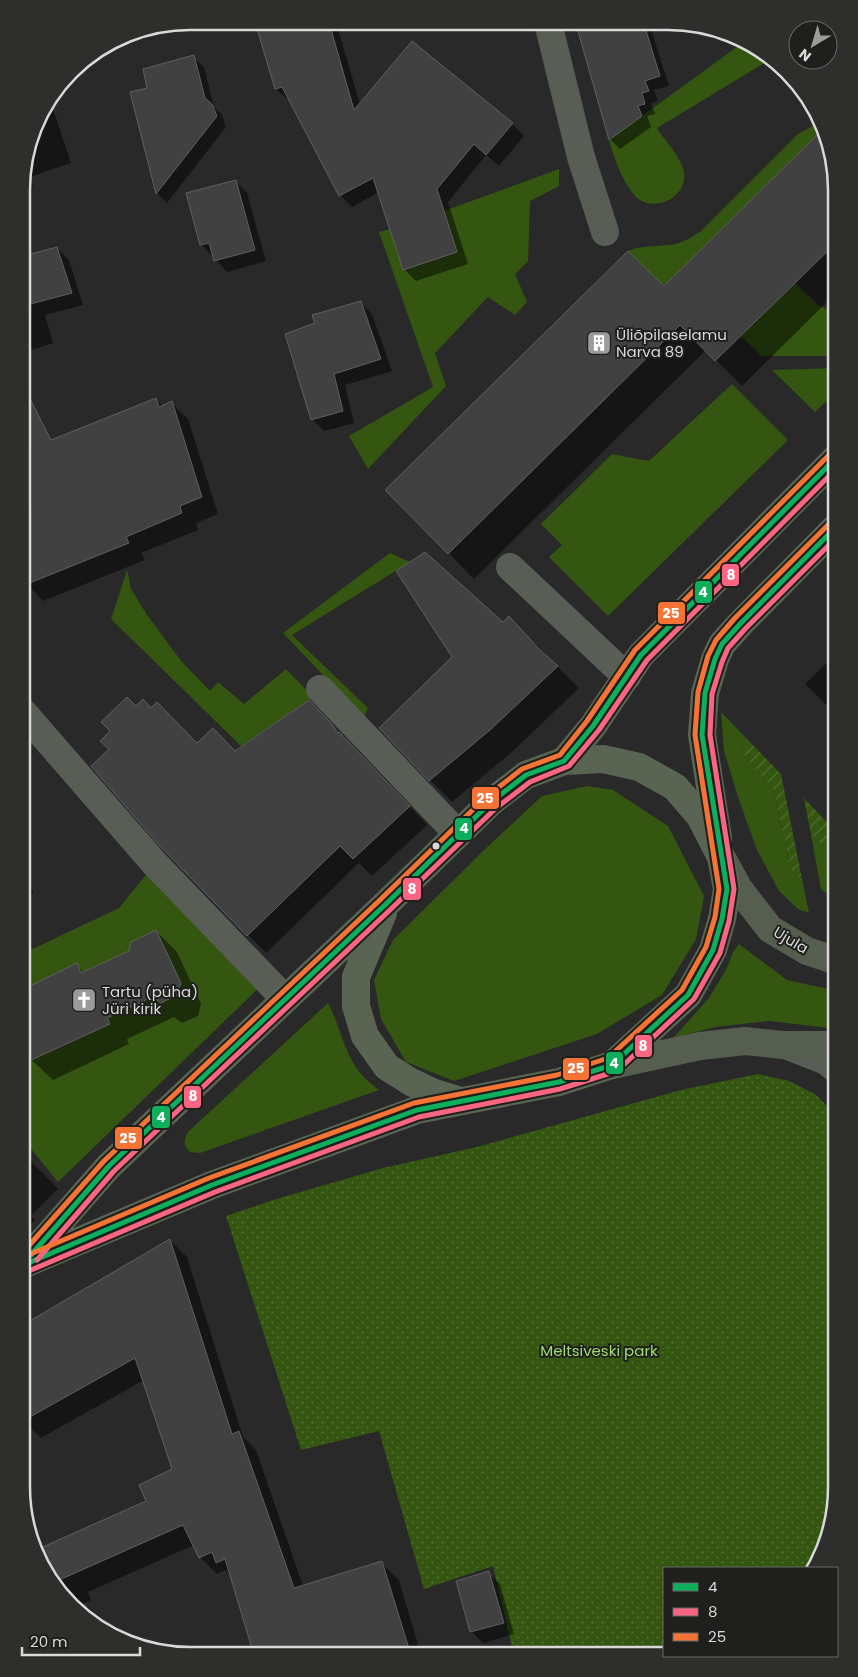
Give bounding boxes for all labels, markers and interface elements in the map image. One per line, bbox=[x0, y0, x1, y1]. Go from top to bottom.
north arrow bbox=[788, 20, 838, 70]
text: N bbox=[795, 44, 815, 66]
place label: Üliõpilaselamu Narva 89 bbox=[616, 324, 727, 362]
building icon: Üliõpilaselamu Narva 89 bbox=[586, 330, 612, 356]
line badge: 8 bbox=[721, 563, 740, 587]
text: 8 bbox=[726, 565, 736, 585]
line badge: 4 bbox=[694, 580, 713, 604]
text: 4 bbox=[698, 582, 708, 602]
line badge: 25 bbox=[657, 601, 686, 625]
text: 25 bbox=[662, 603, 680, 623]
line badge: 25 bbox=[471, 786, 500, 810]
text: 25 bbox=[476, 788, 494, 808]
line badge: 4 bbox=[454, 817, 473, 841]
text: 4 bbox=[459, 818, 469, 838]
unlabelled marker bbox=[431, 841, 441, 851]
line badge: 8 bbox=[402, 877, 422, 901]
text: 8 bbox=[407, 879, 417, 899]
street label: Ujula bbox=[770, 921, 812, 959]
place label: Tartu (püha) Jüri kirik bbox=[102, 981, 198, 1019]
church icon: Tartu (püha) Jüri kirik bbox=[71, 987, 97, 1013]
line badge: 8 bbox=[634, 1034, 653, 1058]
text: 8 bbox=[638, 1036, 648, 1056]
line badge: 4 bbox=[605, 1051, 624, 1075]
text: 4 bbox=[609, 1053, 619, 1073]
line badge: 25 bbox=[562, 1057, 590, 1081]
text: 25 bbox=[567, 1058, 585, 1078]
line badge: 8 bbox=[183, 1085, 202, 1109]
text: 8 bbox=[188, 1086, 198, 1106]
line badge: 4 bbox=[151, 1105, 171, 1129]
text: 4 bbox=[156, 1107, 166, 1127]
line badge: 25 bbox=[114, 1126, 143, 1150]
text: 25 bbox=[119, 1128, 137, 1148]
park label: Meltsiveski park bbox=[540, 1340, 658, 1361]
legend bbox=[663, 1567, 838, 1657]
text: 4 bbox=[708, 1576, 717, 1597]
text: 8 bbox=[708, 1601, 717, 1622]
scale bar bbox=[22, 1624, 140, 1656]
text: 25 bbox=[708, 1626, 726, 1647]
text: 20 m bbox=[30, 1631, 68, 1652]

